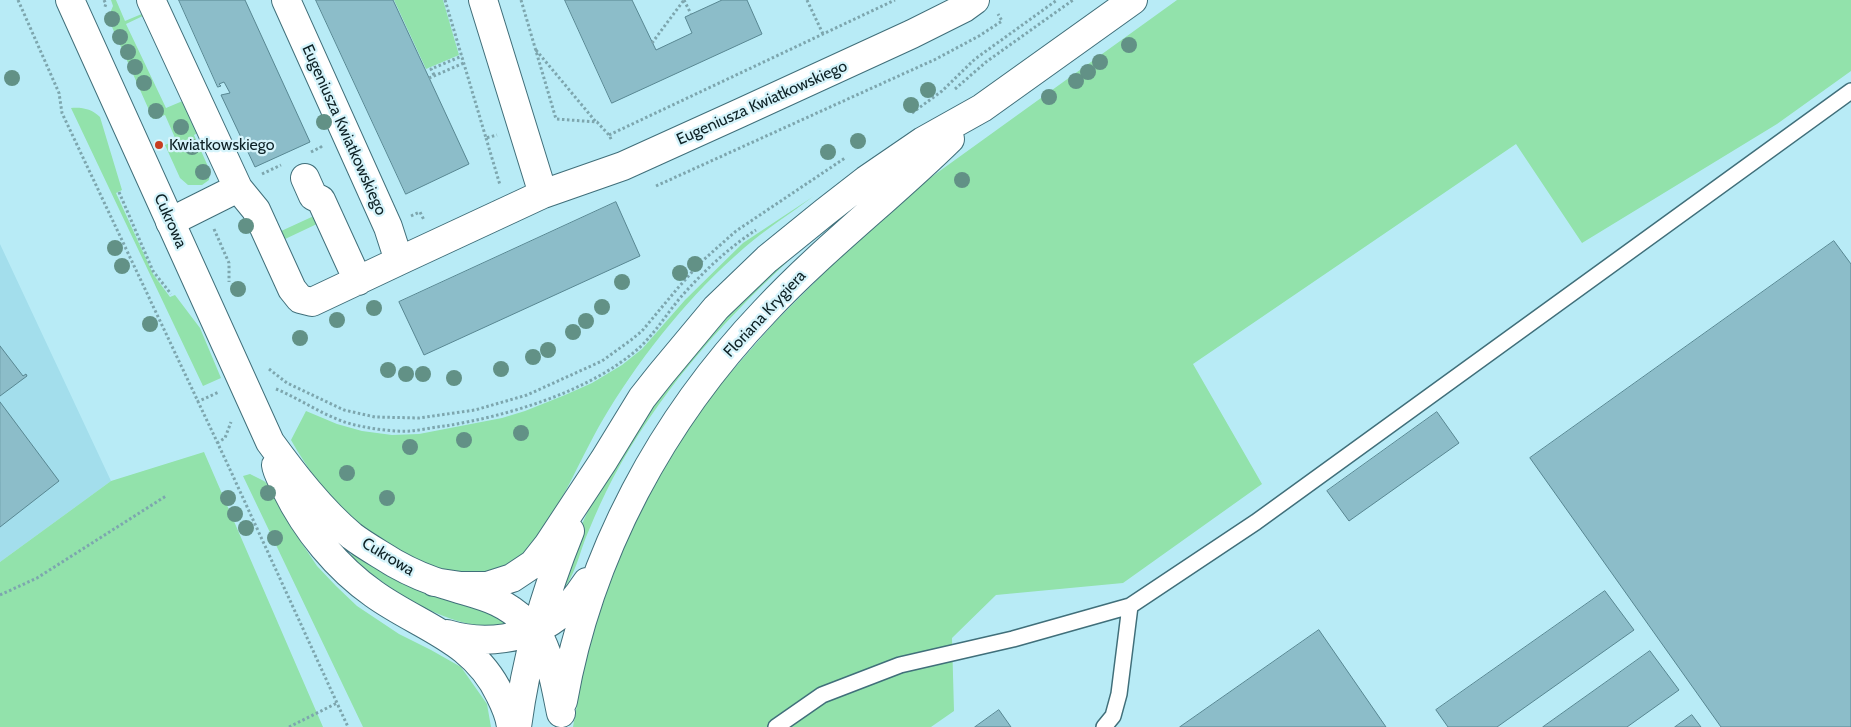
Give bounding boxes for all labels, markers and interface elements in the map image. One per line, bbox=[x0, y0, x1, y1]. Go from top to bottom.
street label: Eugeniusza Kwiatkowskiego bbox=[298, 42, 390, 218]
street label: Eugeniusza Kwiatkowskiego bbox=[674, 57, 850, 149]
place label: Kwiatkowskiego bbox=[169, 135, 275, 155]
marker: Kwiatkowskiego bbox=[153, 139, 165, 151]
street label: Cukrowa bbox=[149, 191, 191, 251]
street label: Floriana Krygiera bbox=[720, 267, 810, 361]
street label: Cukrowa bbox=[358, 534, 418, 580]

